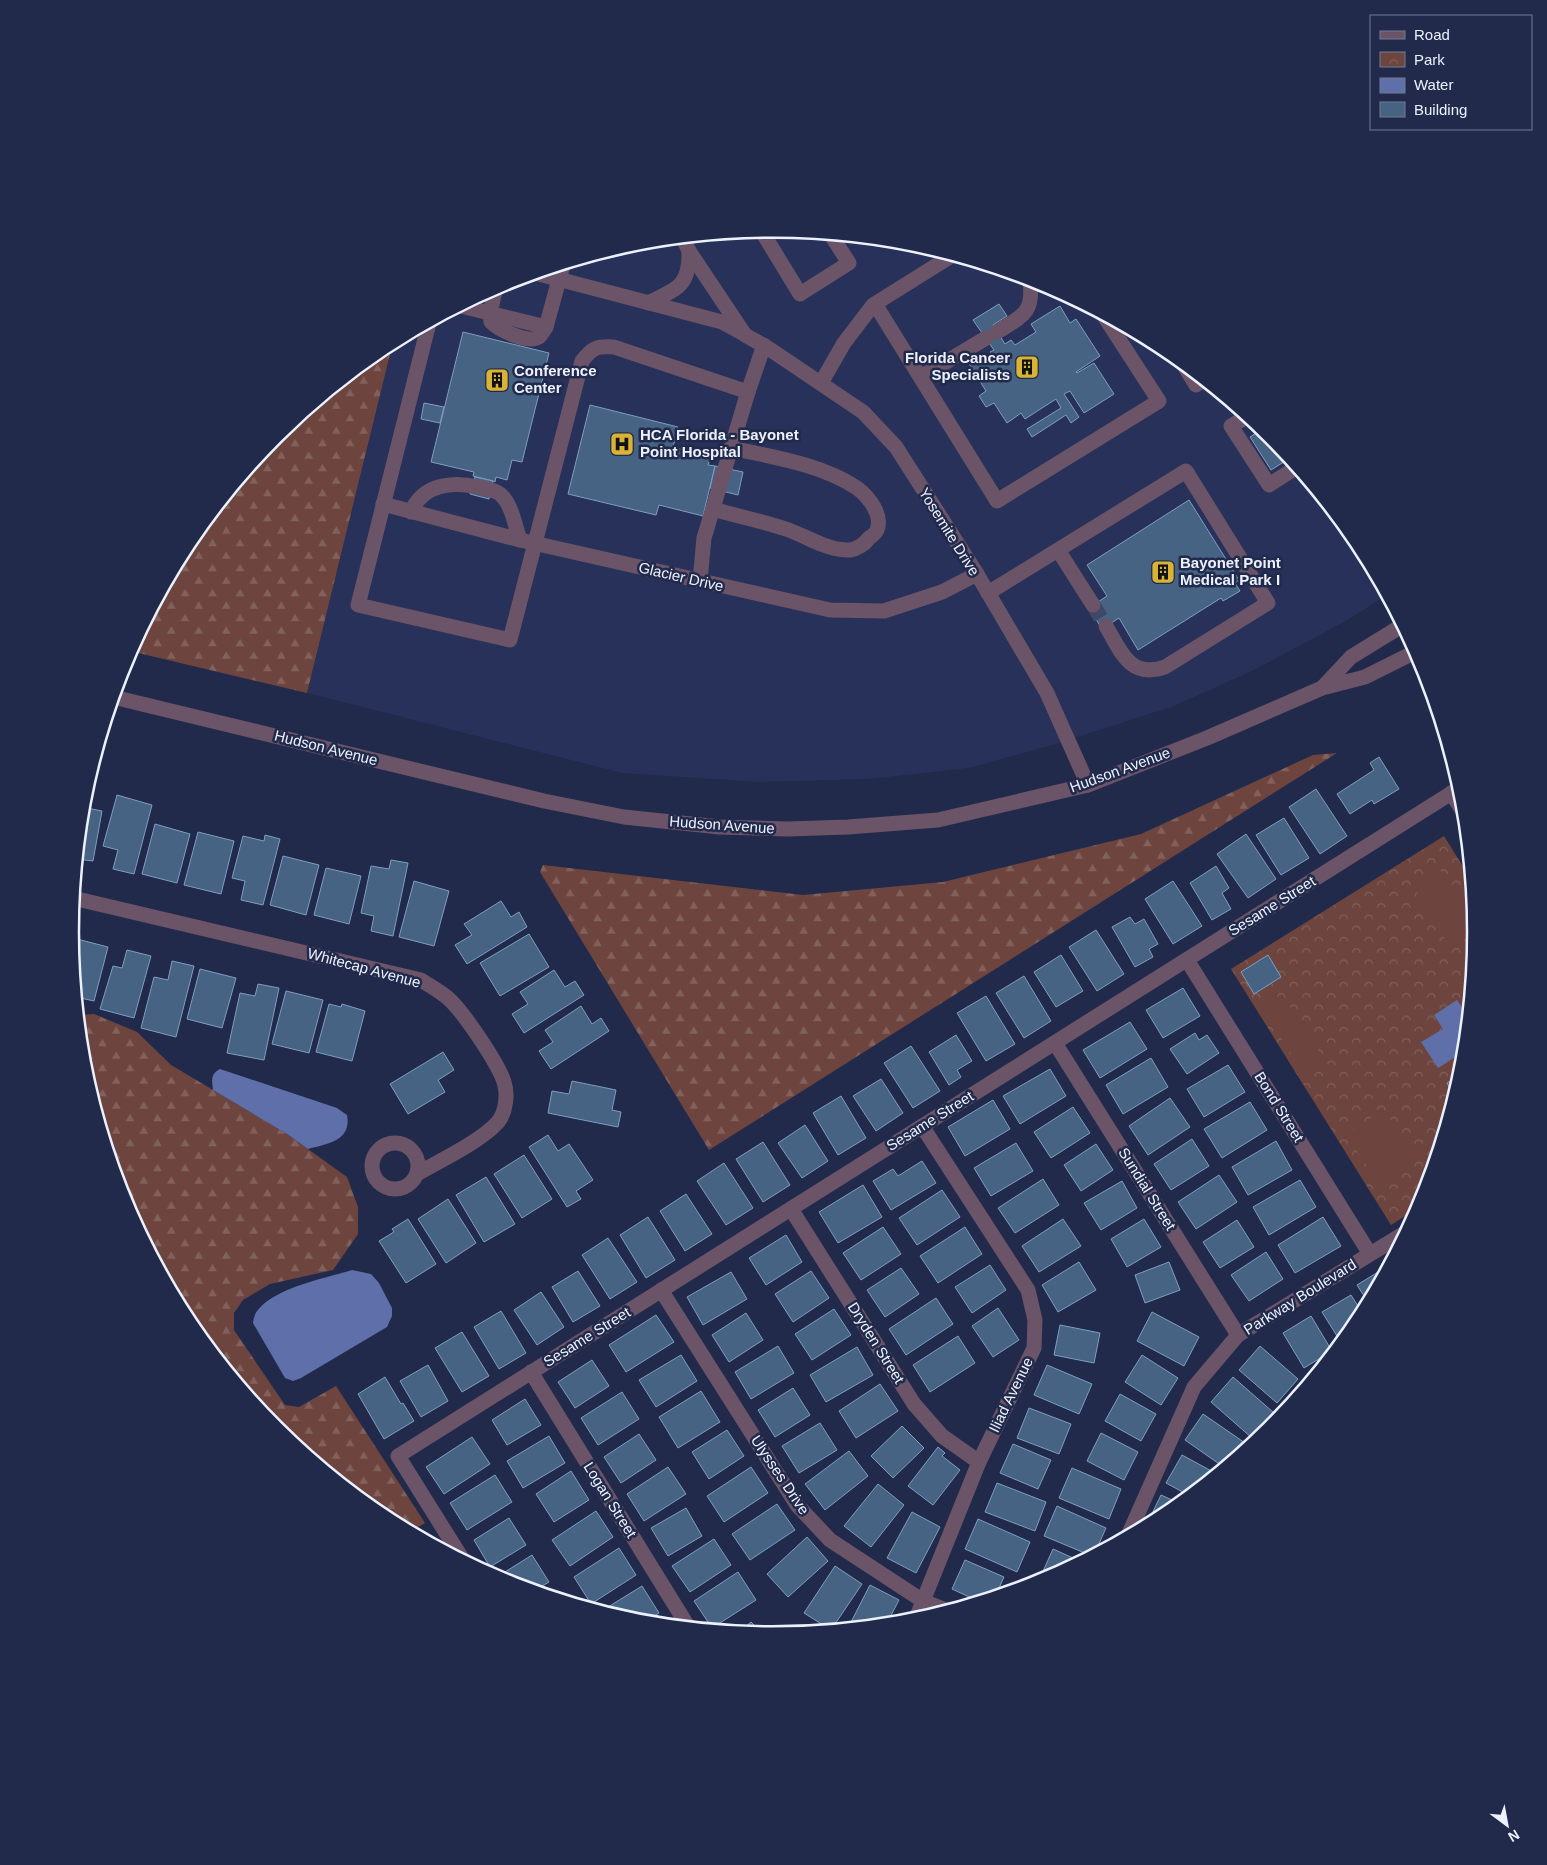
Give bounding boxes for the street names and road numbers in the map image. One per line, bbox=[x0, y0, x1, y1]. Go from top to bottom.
street label: Yosemite Drive bbox=[916, 485, 983, 579]
street label: Glacier Drive bbox=[637, 558, 725, 595]
street label: Hudson Avenue bbox=[273, 726, 379, 769]
street label: Hudson Avenue bbox=[1067, 743, 1172, 796]
street label: Hudson Avenue bbox=[669, 812, 775, 837]
street label: Sesame Street bbox=[1225, 872, 1319, 939]
street label: Whitecap Avenue bbox=[306, 944, 423, 991]
street label: Bond Street bbox=[1251, 1069, 1308, 1146]
street label: Sesame Street bbox=[883, 1087, 977, 1154]
street label: Sundial Street bbox=[1115, 1144, 1180, 1234]
street label: Parkway Boulevard bbox=[1240, 1255, 1359, 1338]
street label: Dryden Street bbox=[845, 1299, 909, 1387]
street label: Sesame Street bbox=[540, 1303, 634, 1370]
street label: Iliad Avenue bbox=[985, 1354, 1036, 1435]
street label: Ulysses Drive bbox=[748, 1432, 813, 1517]
street label: Logan Street bbox=[580, 1459, 641, 1541]

